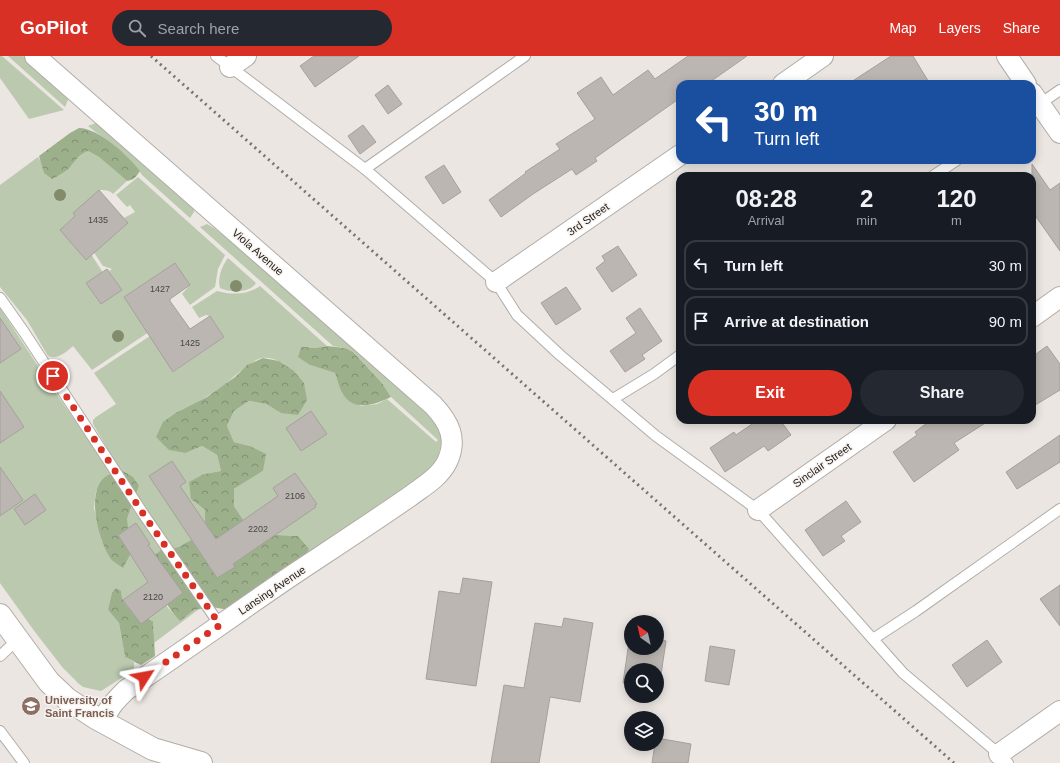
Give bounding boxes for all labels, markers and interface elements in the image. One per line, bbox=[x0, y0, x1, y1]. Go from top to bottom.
search box bbox=[112, 10, 392, 46]
text: GoPilot bbox=[20, 17, 88, 38]
icon: search bbox=[126, 17, 148, 39]
text: Search here bbox=[158, 20, 239, 37]
text: Map bbox=[889, 20, 917, 36]
text: Layers bbox=[939, 20, 981, 36]
text: Share bbox=[1003, 20, 1040, 36]
icon: left bbox=[688, 96, 740, 148]
text: 30 m bbox=[754, 96, 818, 127]
text: Turn left bbox=[754, 129, 819, 149]
text: 08:28 bbox=[735, 185, 797, 212]
text: 2 bbox=[860, 185, 873, 212]
text: 120 bbox=[937, 185, 977, 212]
street label: 3rd Street bbox=[565, 200, 611, 238]
text: Arrival bbox=[748, 213, 785, 228]
text: min bbox=[856, 213, 877, 228]
text: m bbox=[951, 213, 962, 228]
house number: 1435 bbox=[88, 215, 108, 225]
street label: Viola Avenue bbox=[230, 227, 286, 277]
icon: left bbox=[690, 254, 712, 276]
text: Turn left bbox=[724, 257, 783, 274]
text: 30 m bbox=[989, 257, 1022, 274]
house number: 1427 bbox=[150, 284, 170, 294]
icon: arrive bbox=[690, 310, 712, 332]
text: Arrive at destination bbox=[724, 313, 869, 330]
text: 90 m bbox=[989, 313, 1022, 330]
house number: 1425 bbox=[180, 338, 200, 348]
pin bbox=[36, 359, 70, 393]
icon: arrive bbox=[42, 365, 64, 387]
button: Exit bbox=[688, 370, 852, 416]
button: Share bbox=[860, 370, 1024, 416]
street label: Sinclair Street bbox=[791, 440, 853, 490]
house number: 2106 bbox=[285, 491, 305, 501]
house number: 2202 bbox=[248, 524, 268, 534]
street label: Lansing Avenue bbox=[236, 563, 308, 617]
house number: 2120 bbox=[143, 592, 163, 602]
north arrow bbox=[624, 615, 664, 655]
map controls bbox=[624, 615, 664, 751]
position arrow bbox=[123, 656, 165, 698]
button: search bbox=[624, 663, 664, 703]
place label: University of Saint Francis bbox=[45, 694, 114, 719]
school or university icon: University of Saint Francis bbox=[20, 695, 42, 717]
button: layers bbox=[624, 711, 664, 751]

